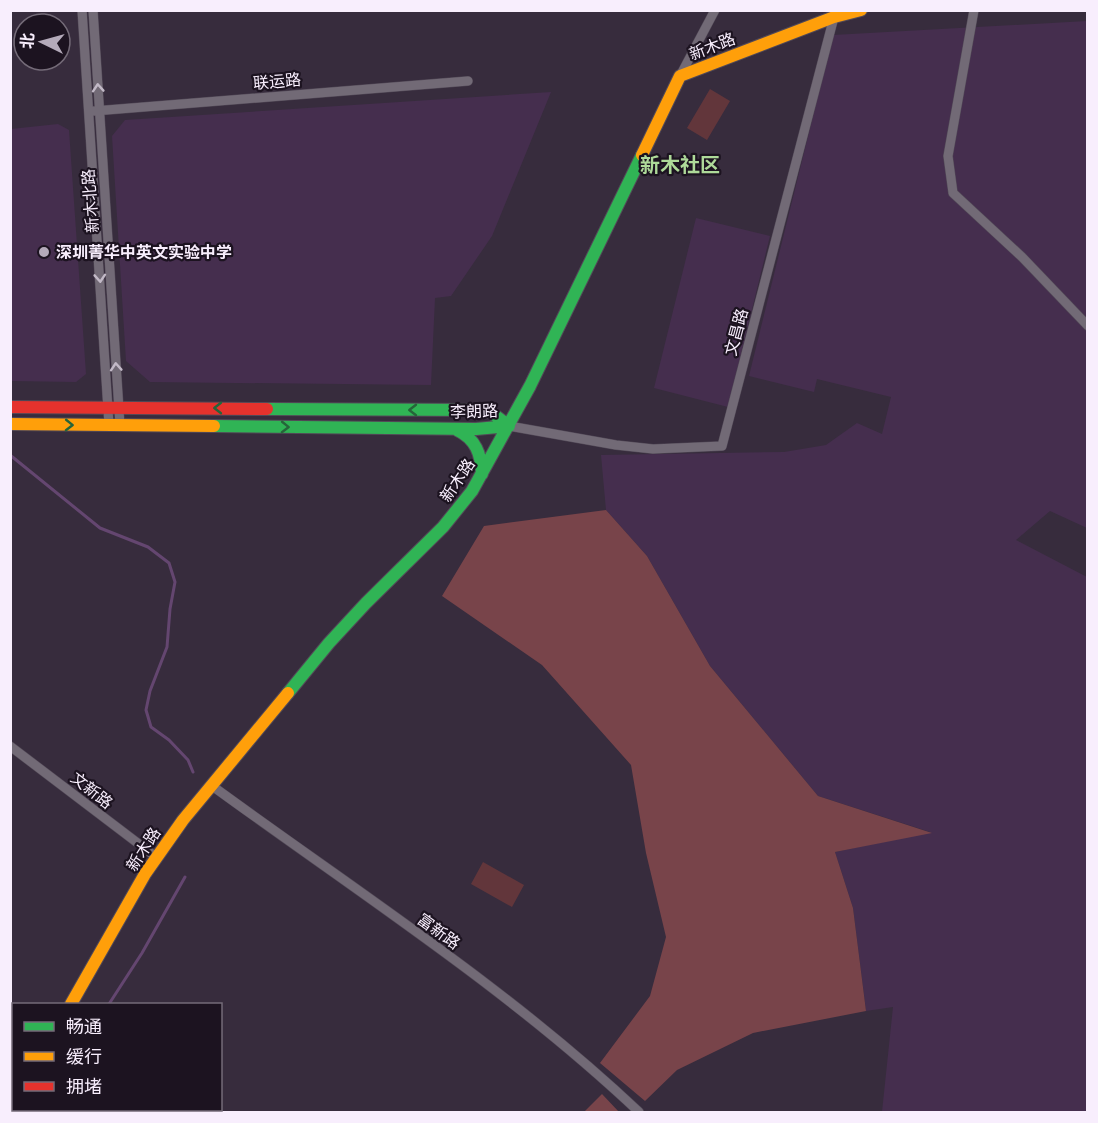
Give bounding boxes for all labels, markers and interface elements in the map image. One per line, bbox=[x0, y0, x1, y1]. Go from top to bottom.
north arrow bbox=[12, 12, 72, 72]
street label: 新木路 bbox=[686, 29, 738, 64]
text: 北 bbox=[17, 32, 38, 50]
street label: 联运路 bbox=[252, 70, 302, 93]
one-way arrow bbox=[92, 84, 105, 93]
district label: 新木社区 bbox=[640, 153, 720, 177]
street label: 新木北路 bbox=[79, 168, 102, 234]
place label: 深圳菁华中英文实验中学 bbox=[56, 243, 232, 262]
marker: 深圳菁华中英文实验中学 bbox=[37, 245, 51, 259]
one-way arrow bbox=[93, 274, 106, 283]
street label: 文昌路 bbox=[721, 306, 752, 358]
one-way arrow bbox=[110, 362, 123, 371]
street label: 李朗路 bbox=[450, 401, 498, 422]
one-way arrow bbox=[213, 402, 222, 414]
one-way arrow bbox=[408, 404, 417, 416]
one-way arrow bbox=[64, 419, 73, 431]
one-way arrow bbox=[280, 421, 289, 433]
street label: 新木路 bbox=[436, 455, 479, 505]
street label: 文新路 bbox=[67, 768, 116, 813]
street label: 新木路 bbox=[122, 824, 164, 875]
street label: 富新路 bbox=[414, 910, 464, 953]
legend bbox=[12, 1003, 222, 1111]
text: 畅通 bbox=[66, 1016, 102, 1038]
text: 缓行 bbox=[66, 1046, 102, 1068]
text: 拥堵 bbox=[66, 1076, 102, 1098]

